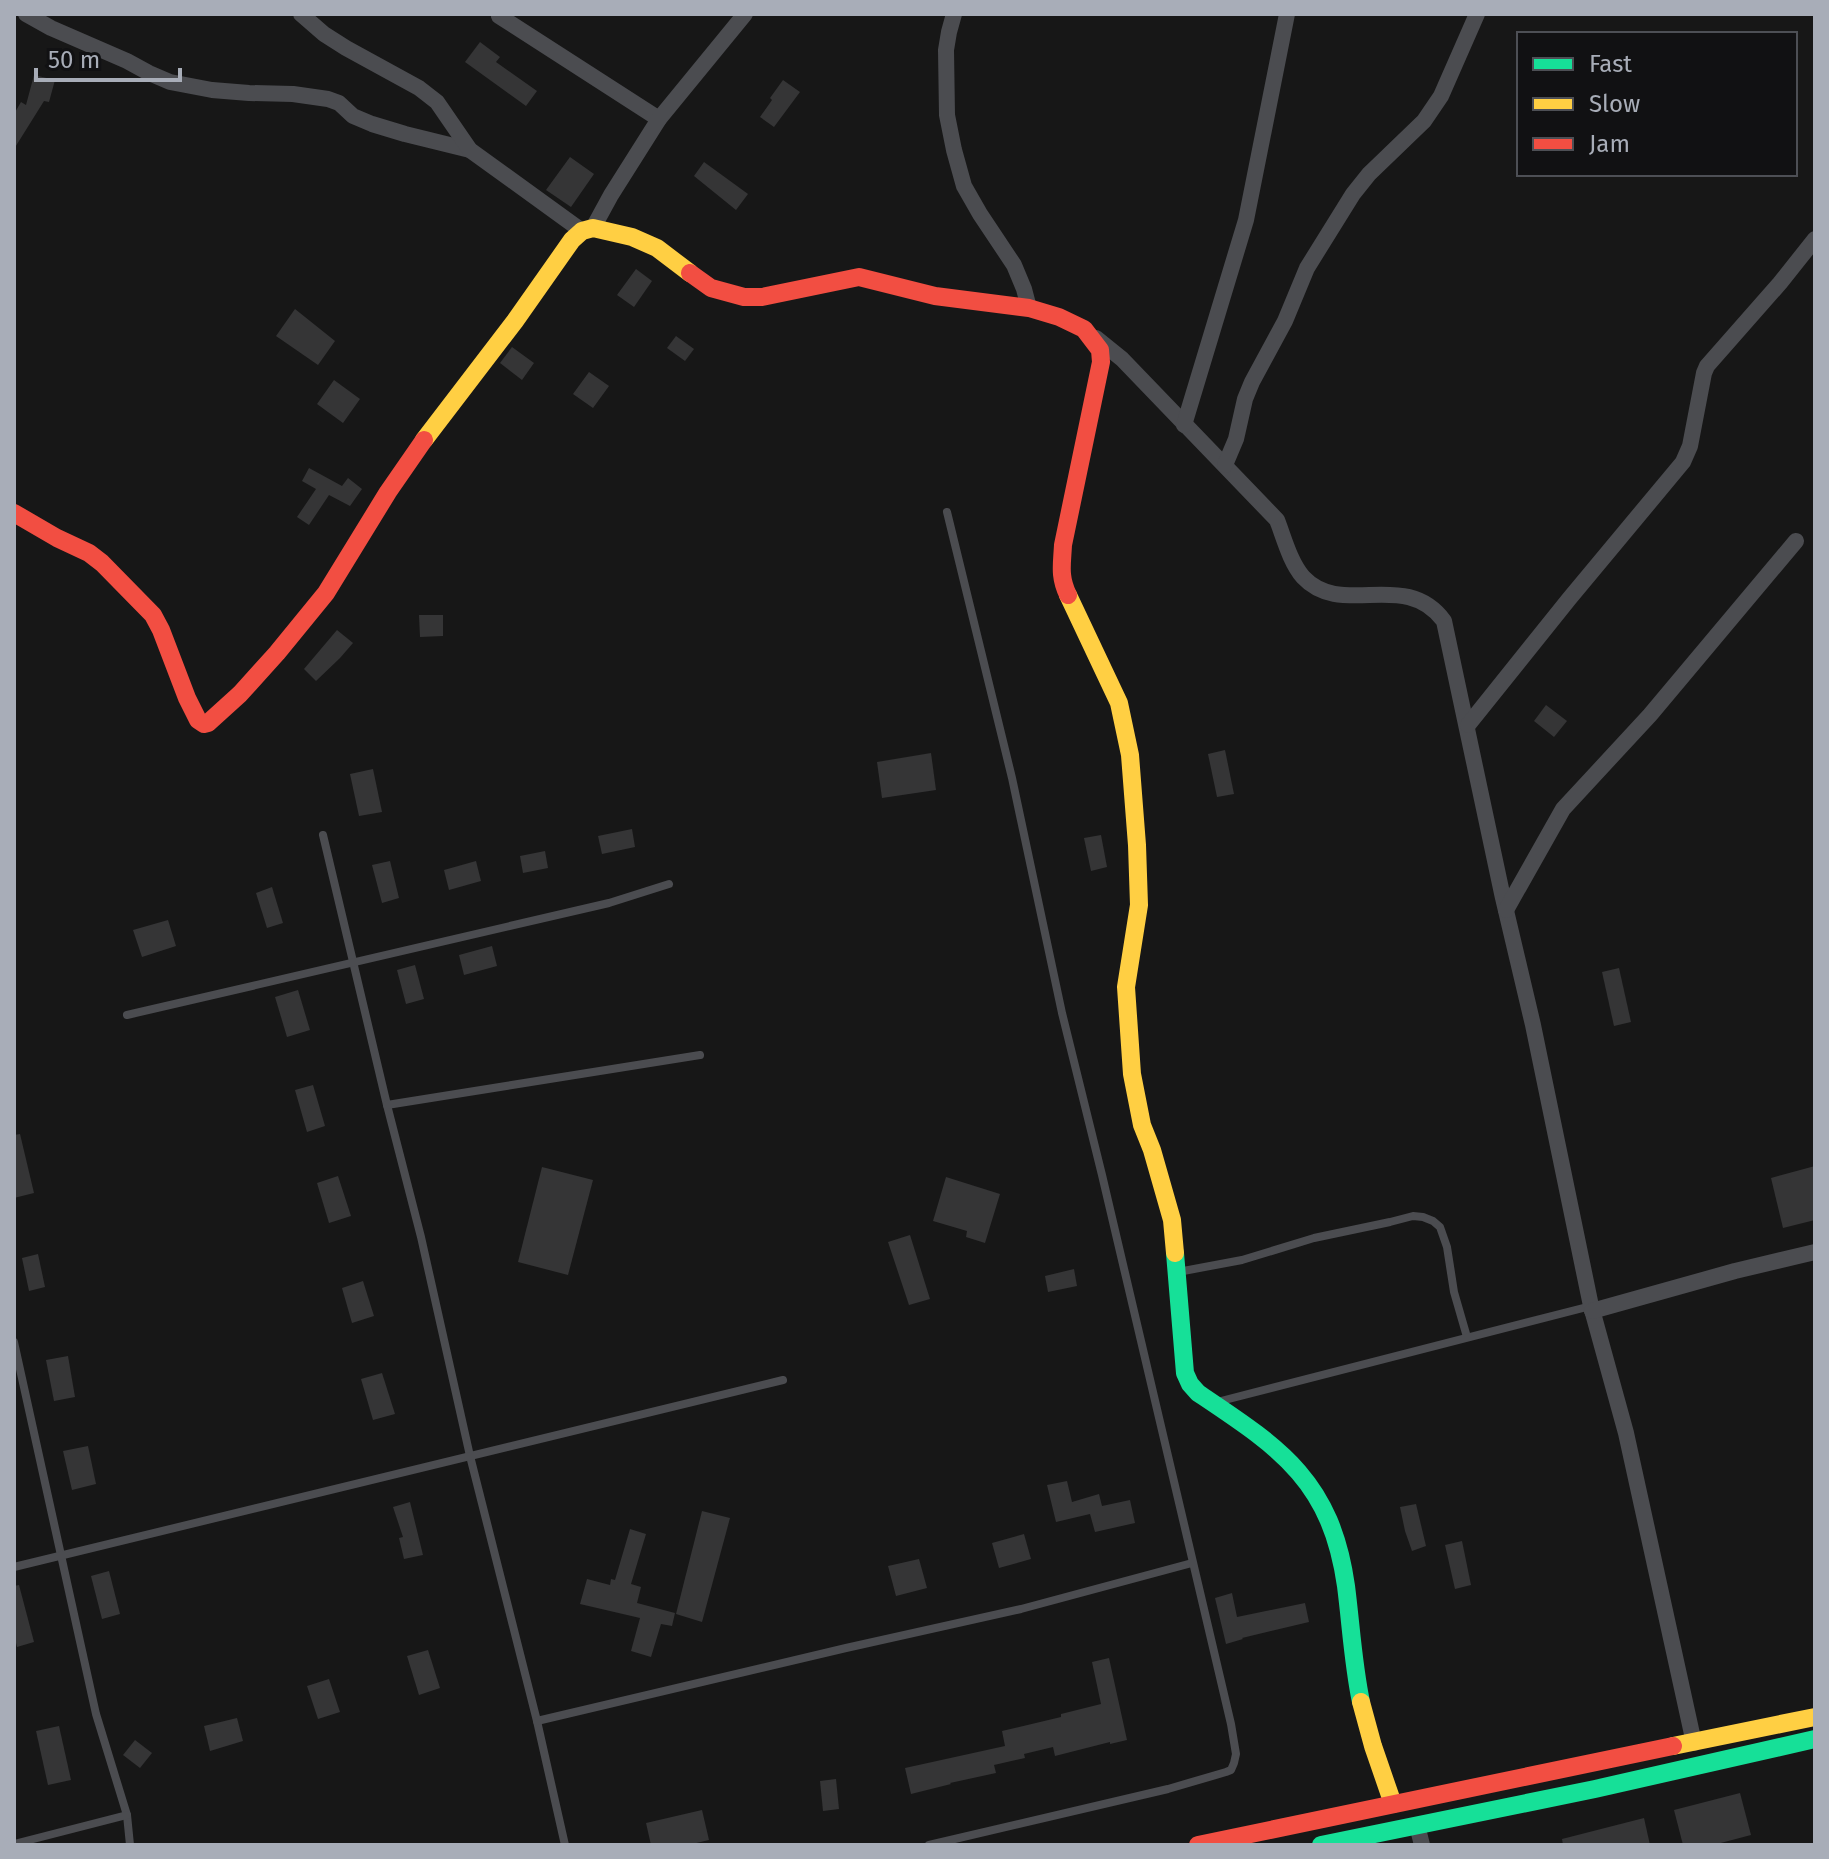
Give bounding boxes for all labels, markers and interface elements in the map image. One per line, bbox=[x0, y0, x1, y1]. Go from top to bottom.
scale bar bbox=[36, 32, 180, 82]
legend bbox=[1517, 32, 1797, 176]
text: 50 m bbox=[48, 46, 100, 74]
text: Fast bbox=[1589, 50, 1632, 78]
text: Slow bbox=[1589, 90, 1640, 118]
text: Jam bbox=[1589, 130, 1630, 158]

